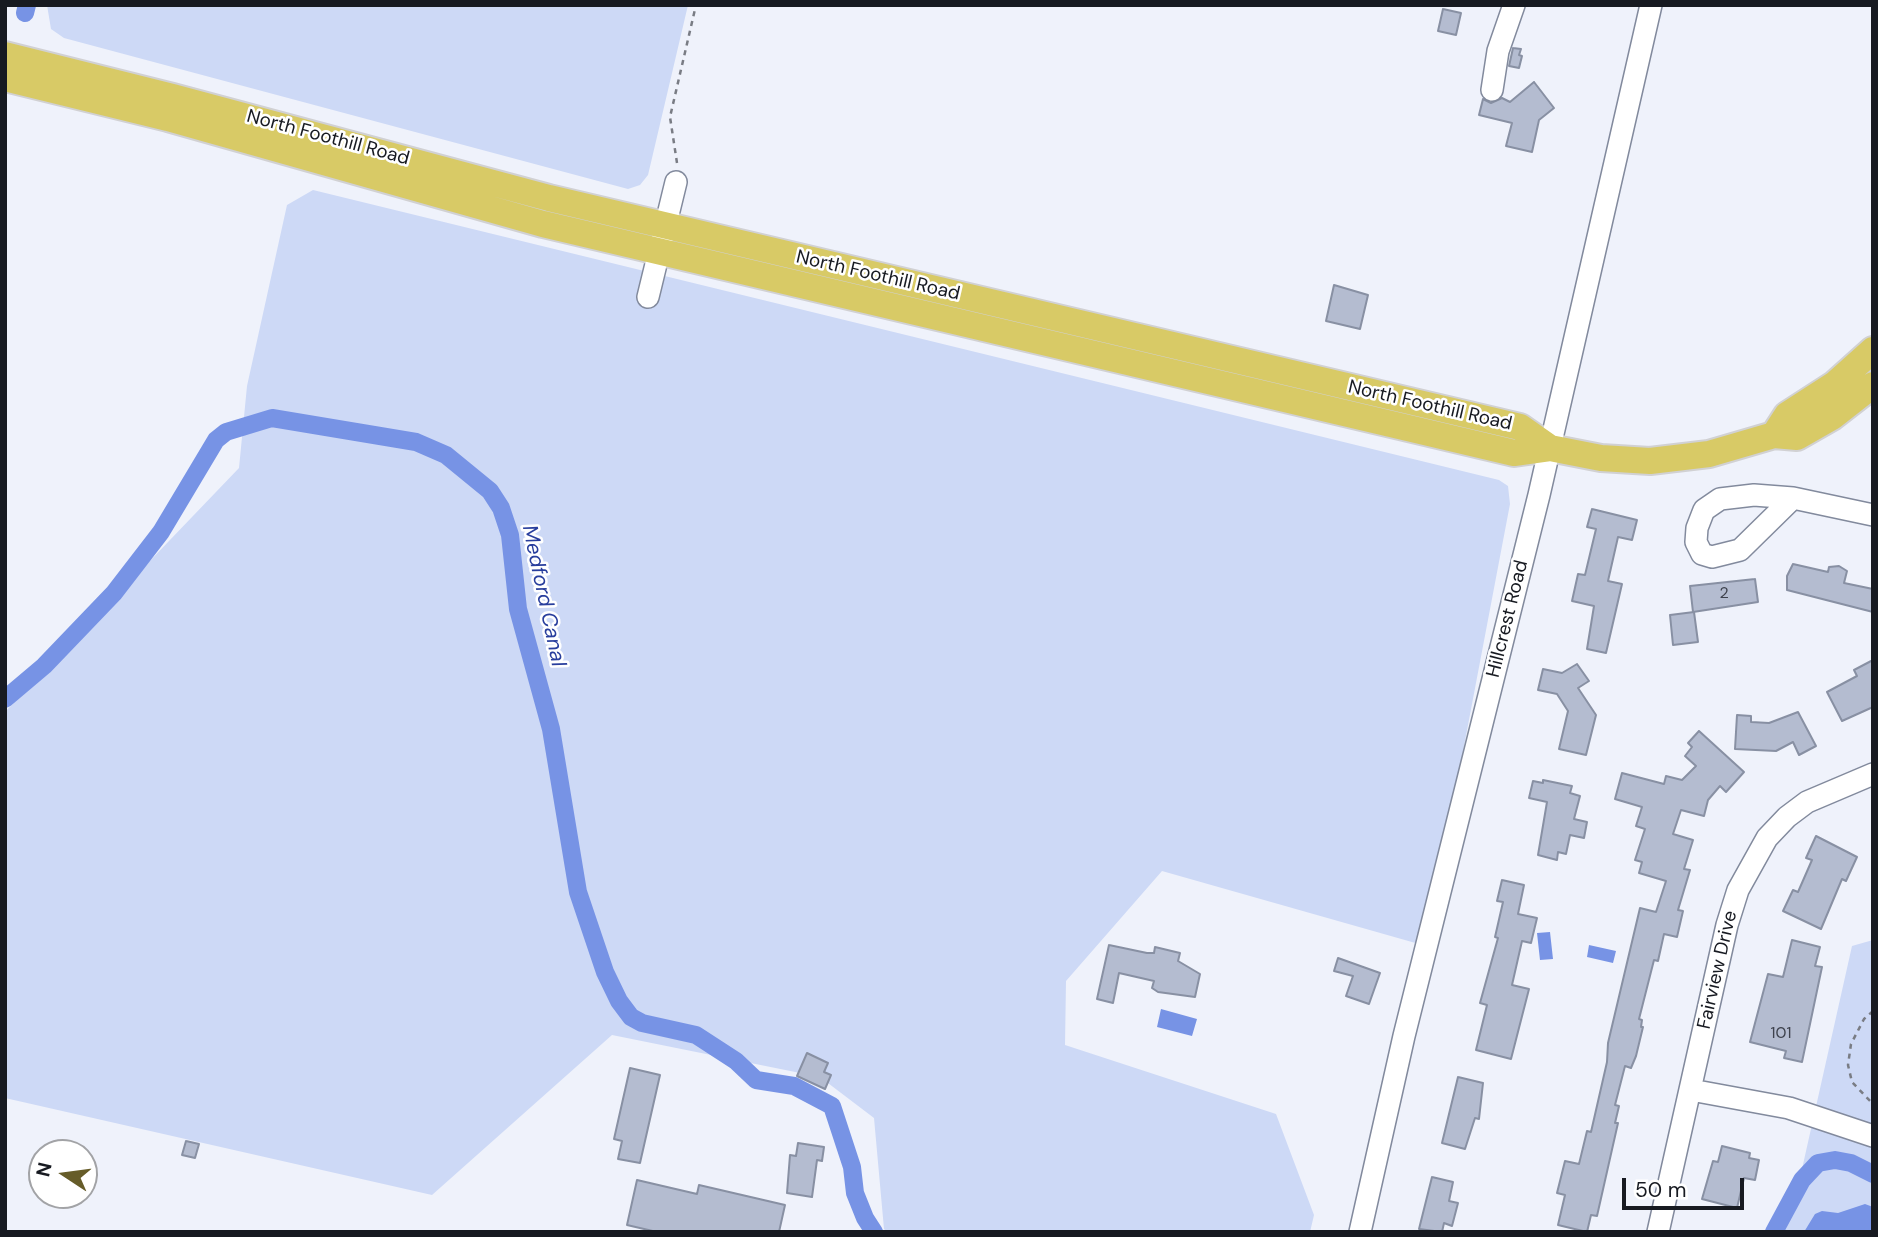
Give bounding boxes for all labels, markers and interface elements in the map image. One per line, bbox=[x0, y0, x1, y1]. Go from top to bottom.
street label: North Foothill Road bbox=[244, 105, 412, 171]
street label: North Foothill Road bbox=[794, 246, 962, 306]
street label: North Foothill Road bbox=[1346, 376, 1514, 436]
water label: Medford Canal bbox=[516, 523, 570, 669]
street label: Hillcrest Road bbox=[1482, 558, 1534, 680]
house number: 2 bbox=[1719, 584, 1729, 604]
street label: Fairview Drive bbox=[1693, 908, 1743, 1032]
house number: 101 bbox=[1771, 1024, 1791, 1044]
north arrow bbox=[28, 1139, 98, 1209]
text: N bbox=[30, 1160, 58, 1179]
scale bar bbox=[1626, 1164, 1748, 1208]
text: 50 m bbox=[1635, 1176, 1686, 1204]

